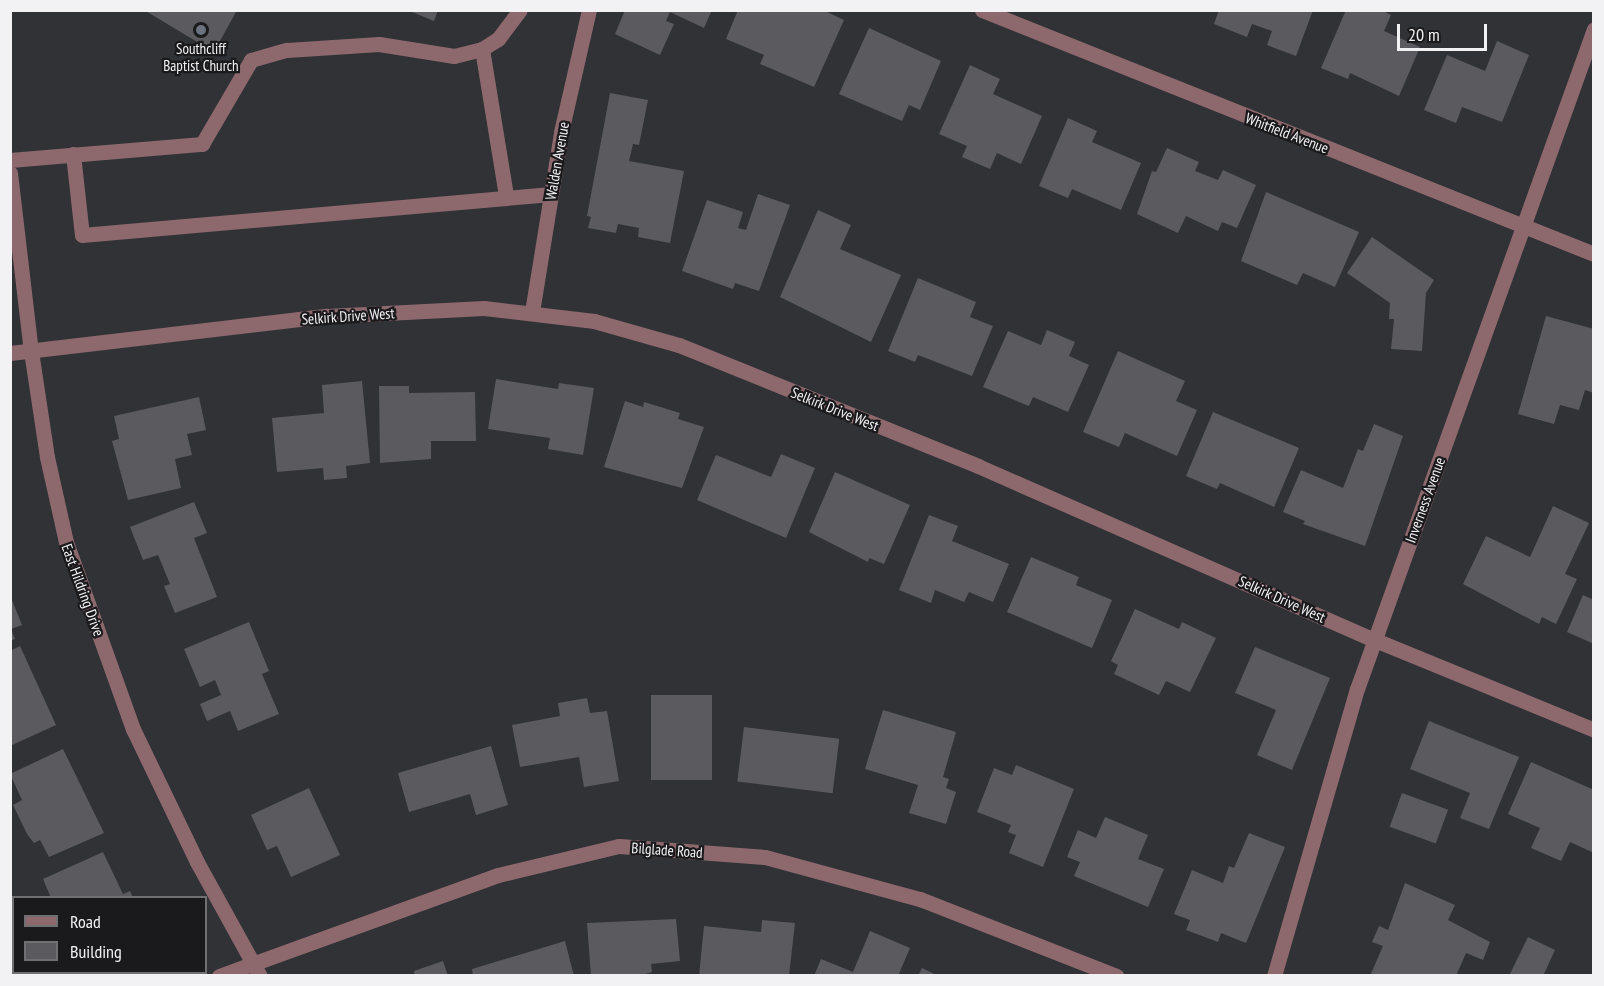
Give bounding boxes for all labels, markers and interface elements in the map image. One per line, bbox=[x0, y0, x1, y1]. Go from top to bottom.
scale bar bbox=[1400, 12, 1490, 50]
marker: Southcliff Baptist Church bbox=[194, 23, 208, 37]
text: 20 m bbox=[1408, 23, 1440, 46]
place label: Southcliff Baptist Church bbox=[163, 39, 239, 74]
street label: Whitfield Avenue bbox=[1243, 109, 1331, 157]
street label: Walden Avenue bbox=[541, 120, 573, 202]
street label: Selkirk Drive West bbox=[301, 304, 395, 328]
street label: Selkirk Drive West bbox=[788, 383, 882, 435]
street label: Inverness Avenue bbox=[1401, 455, 1449, 545]
street label: East Hildring Drive bbox=[58, 541, 108, 639]
street label: Selkirk Drive West bbox=[1236, 572, 1328, 626]
street label: Bilglade Road bbox=[631, 839, 703, 861]
legend bbox=[12, 896, 207, 974]
text: Road bbox=[70, 910, 101, 933]
text: Building bbox=[70, 940, 122, 963]

